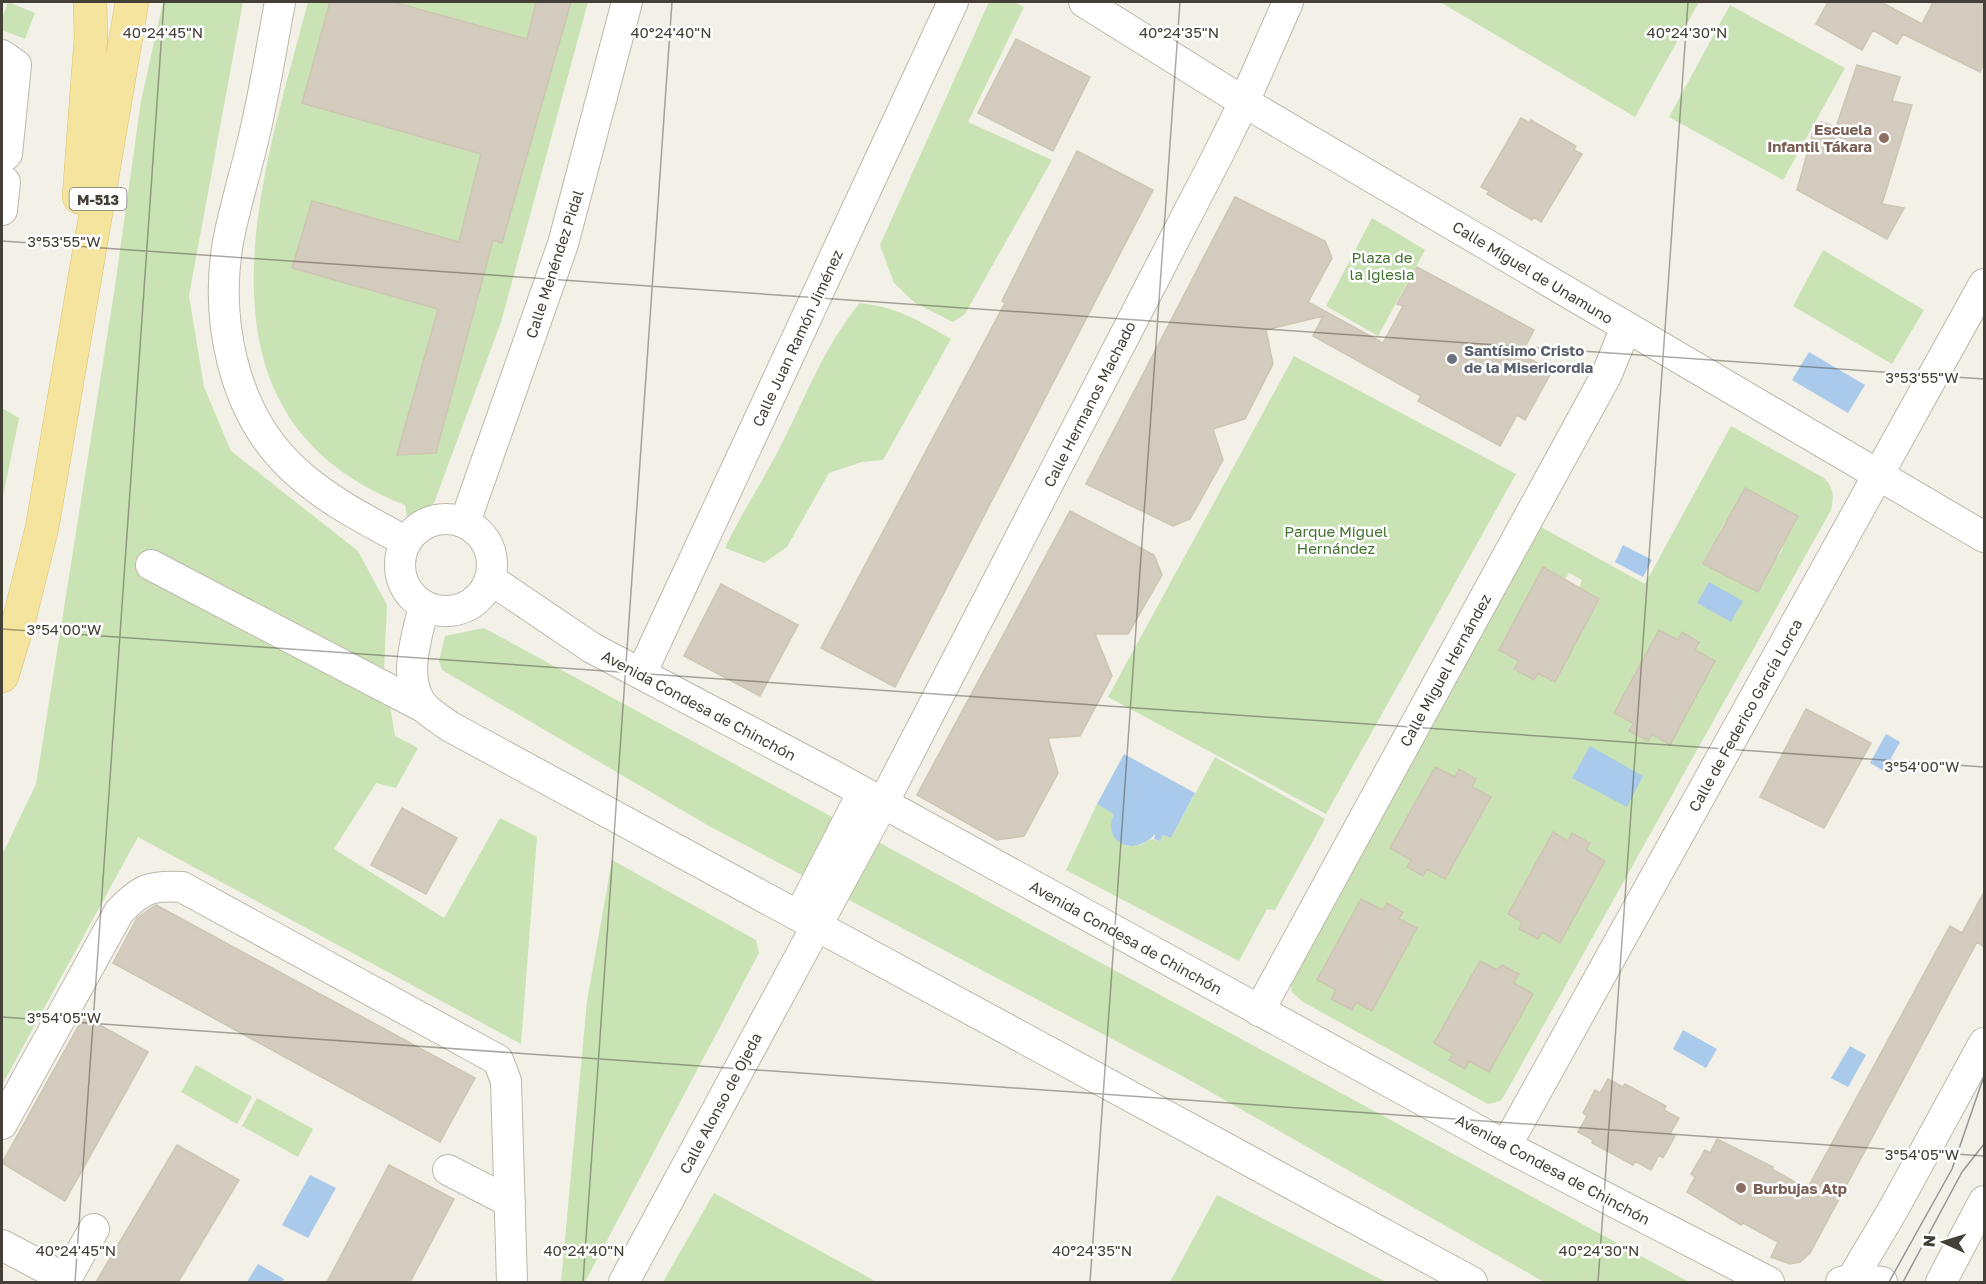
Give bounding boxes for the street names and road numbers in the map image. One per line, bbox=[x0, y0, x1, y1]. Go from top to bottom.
street label: Calle Menéndez Pidal bbox=[521, 187, 587, 340]
road number: M-513 bbox=[70, 188, 126, 210]
street label: Calle Miguel de Unamuno bbox=[1450, 217, 1616, 327]
street label: Calle Juan Ramón Jiménez bbox=[748, 246, 846, 429]
street label: Calle Hermanos Machado bbox=[1039, 318, 1139, 490]
street label: Calle Miguel Hernández bbox=[1396, 590, 1495, 749]
street label: Calle de Federico García Lorca bbox=[1684, 616, 1806, 814]
street label: Avenida Condesa de Chinchón bbox=[599, 646, 799, 764]
street label: Avenida Condesa de Chinchón bbox=[1027, 876, 1225, 998]
street label: Calle Alonso de Ojeda bbox=[675, 1029, 765, 1177]
street label: Avenida Condesa de Chinchón bbox=[1453, 1110, 1653, 1228]

